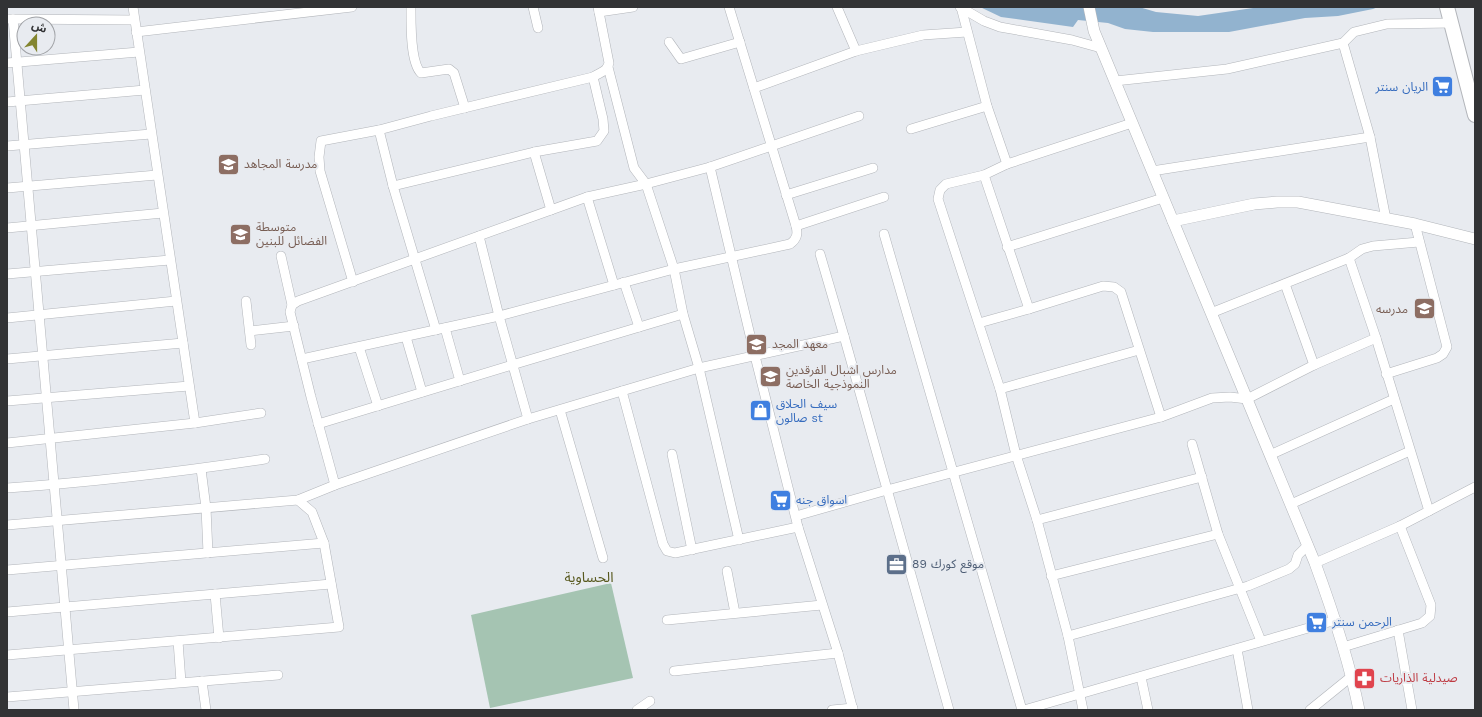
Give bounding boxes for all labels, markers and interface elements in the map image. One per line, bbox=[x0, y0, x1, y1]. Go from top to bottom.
north arrow bbox=[16, 16, 56, 56]
text: ش bbox=[30, 18, 49, 36]
supermarket icon: الريان سنتر bbox=[1430, 74, 1456, 100]
place label: الريان سنتر bbox=[1374, 80, 1428, 94]
school or university icon: مدرسة المجاهد bbox=[215, 151, 241, 177]
place label: مدرسة المجاهد bbox=[244, 157, 317, 171]
place label: متوسطة الفضائل للبنين bbox=[256, 220, 327, 248]
school or university icon: متوسطة الفضائل للبنين bbox=[228, 221, 254, 247]
school or university icon: مدرسه bbox=[1411, 296, 1437, 322]
place label: مدرسه bbox=[1376, 302, 1408, 316]
school or university icon: معهد المجد bbox=[744, 331, 770, 357]
place label: معهد المجد bbox=[772, 337, 828, 351]
place label: مدارس اشبال الفرقدين النموذجية الخاصة bbox=[786, 363, 897, 391]
school or university icon: مدارس اشبال الفرقدين النموذجية الخاصة bbox=[757, 364, 783, 390]
place label: سيف الحلاق صالون st bbox=[776, 397, 837, 425]
shop icon: سيف الحلاق صالون st bbox=[748, 398, 774, 424]
supermarket icon: اسواق جنه bbox=[768, 487, 794, 513]
place label: اسواق جنه bbox=[796, 493, 847, 507]
office icon: موقع كورك 89 bbox=[883, 551, 909, 577]
place label: موقع كورك 89 bbox=[912, 557, 984, 573]
district label: الحساوية bbox=[564, 569, 614, 586]
supermarket icon: الرحمن سنتر bbox=[1304, 609, 1330, 635]
place label: الرحمن سنتر bbox=[1331, 615, 1392, 629]
pharmacy icon: صيدلية الذاريات bbox=[1352, 665, 1378, 691]
place label: صيدلية الذاريات bbox=[1380, 671, 1458, 685]

